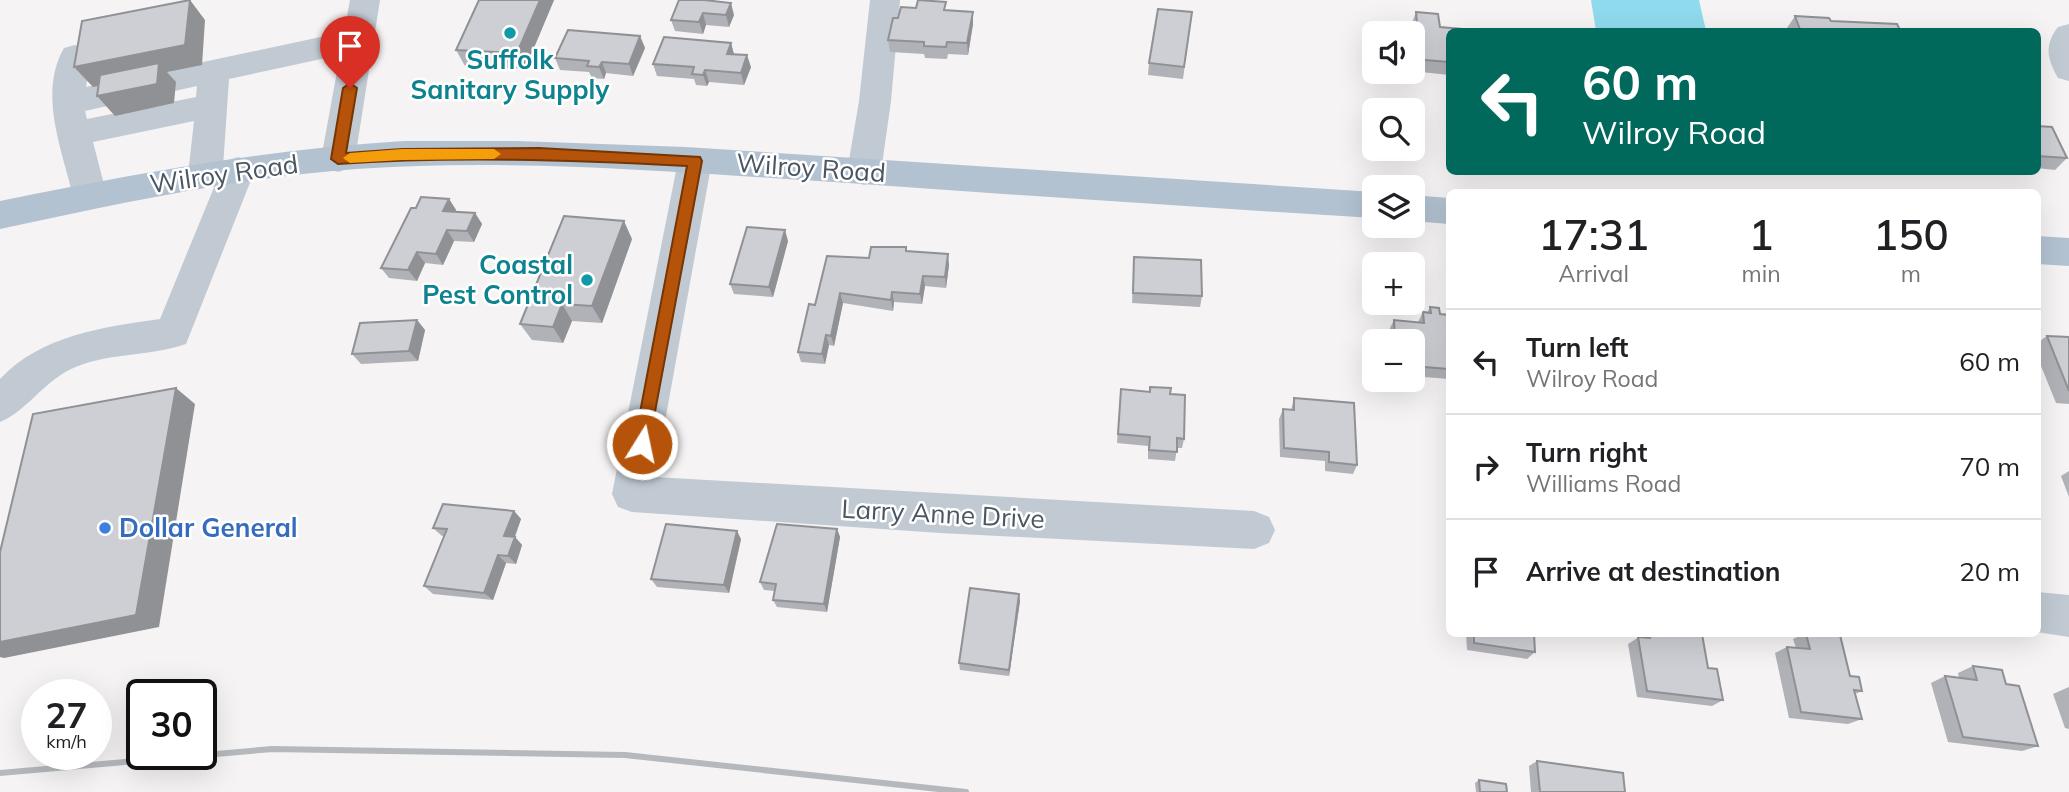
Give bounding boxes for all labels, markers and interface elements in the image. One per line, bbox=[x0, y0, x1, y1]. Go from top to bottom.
pin bbox=[320, 16, 380, 88]
map controls bbox=[1362, 21, 1425, 392]
button: sound bbox=[1362, 21, 1425, 84]
marker: Suffolk Sanitary Supply bbox=[502, 25, 518, 41]
icon: arrive bbox=[331, 27, 369, 65]
place label: Suffolk Sanitary Supply bbox=[411, 43, 610, 106]
text: 60 m bbox=[1582, 51, 1698, 112]
icon: left bbox=[1467, 56, 1558, 147]
button: search bbox=[1362, 98, 1425, 161]
text: Wilroy Road bbox=[1582, 112, 1766, 152]
street label: Wilroy Road bbox=[735, 146, 887, 189]
street label: Wilroy Road bbox=[148, 147, 300, 200]
button: layers bbox=[1362, 175, 1425, 238]
text: 17:31 bbox=[1538, 208, 1649, 261]
text: 1 bbox=[1748, 208, 1774, 261]
text: 150 bbox=[1873, 208, 1949, 261]
place label: Coastal Pest Control bbox=[422, 248, 573, 311]
button: + bbox=[1362, 252, 1425, 315]
text: Arrival bbox=[1559, 259, 1629, 288]
text: min bbox=[1741, 259, 1781, 288]
text: m bbox=[1901, 259, 1921, 288]
marker: Coastal Pest Control bbox=[579, 272, 595, 288]
button: − bbox=[1362, 329, 1425, 392]
text: Turn left bbox=[1526, 331, 1628, 364]
icon: left bbox=[1467, 343, 1505, 381]
text: 60 m bbox=[1959, 345, 2020, 378]
text: Wilroy Road bbox=[1526, 364, 1658, 393]
position arrow bbox=[605, 407, 679, 481]
text: Turn right bbox=[1526, 436, 1647, 469]
icon: right bbox=[1467, 448, 1505, 486]
text: 70 m bbox=[1959, 450, 2020, 483]
text: Williams Road bbox=[1526, 469, 1681, 498]
street label: Larry Anne Drive bbox=[841, 492, 1045, 535]
place label: Dollar General bbox=[119, 511, 298, 544]
marker: Dollar General bbox=[97, 520, 113, 536]
icon: arrive bbox=[1467, 553, 1505, 591]
text: Arrive at destination bbox=[1526, 555, 1781, 588]
text: 20 m bbox=[1959, 555, 2020, 588]
speed limit sign: 30 bbox=[126, 679, 217, 770]
text: 27 bbox=[45, 693, 88, 737]
text: km/h bbox=[46, 730, 87, 753]

